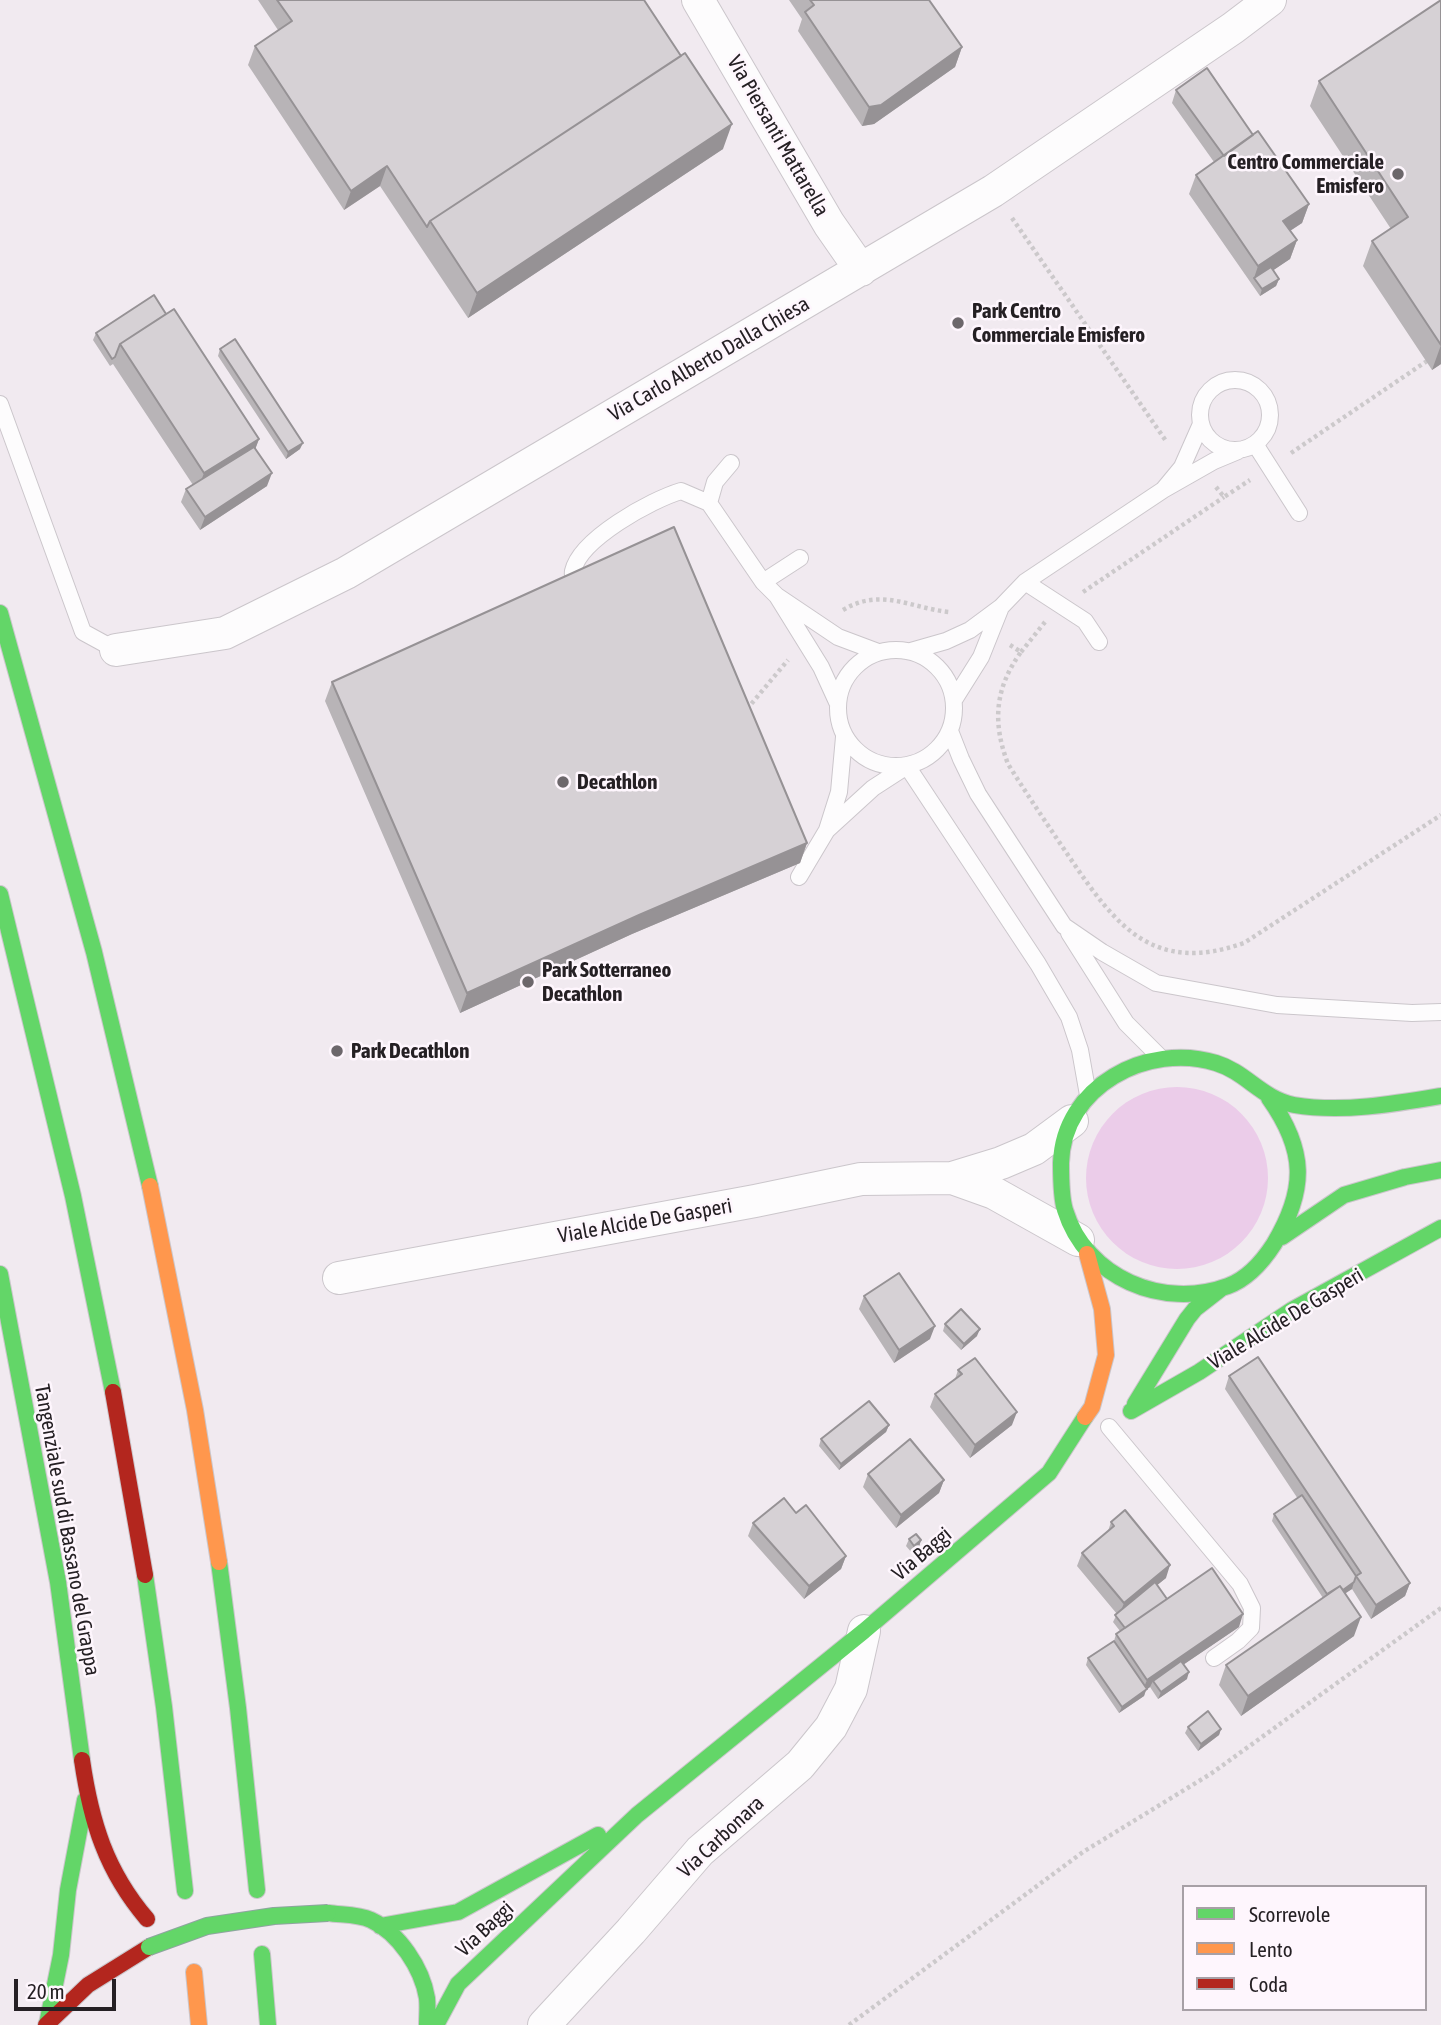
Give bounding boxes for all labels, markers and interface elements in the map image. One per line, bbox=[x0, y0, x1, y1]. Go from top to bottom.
street label: Via Piersanti Mattarella bbox=[722, 51, 834, 221]
place label: Centro Commerciale Emisfero bbox=[1227, 149, 1384, 199]
marker: Centro Commerciale Emisfero bbox=[1390, 166, 1406, 182]
street label: Via Carlo Alberto Dalla Chiesa bbox=[604, 291, 814, 427]
place label: Park Centro Commerciale Emisfero bbox=[972, 298, 1145, 348]
marker: Park Centro Commerciale Emisfero bbox=[950, 315, 966, 331]
place label: Decathlon bbox=[577, 769, 657, 795]
marker: Decathlon bbox=[555, 774, 571, 790]
place label: Park Sotterraneo Decathlon bbox=[542, 957, 671, 1007]
marker: Park Sotterraneo Decathlon bbox=[520, 974, 536, 990]
place label: Park Decathlon bbox=[351, 1038, 469, 1064]
marker: Park Decathlon bbox=[329, 1043, 345, 1059]
street label: Viale Alcide De Gasperi bbox=[556, 1193, 734, 1249]
street label: Viale Alcide De Gasperi bbox=[1204, 1263, 1368, 1375]
street label: Tangenziale sud di Bassano del Grappa bbox=[29, 1382, 105, 1678]
street label: Via Baggi bbox=[887, 1522, 957, 1586]
street label: Via Carbonara bbox=[673, 1791, 769, 1883]
legend bbox=[1182, 1885, 1427, 2011]
street label: Via Baggi bbox=[451, 1896, 519, 1962]
text: Scorrevole bbox=[1249, 1902, 1330, 1926]
text: Lento bbox=[1249, 1937, 1293, 1961]
scale bar bbox=[18, 1966, 119, 2010]
text: Coda bbox=[1249, 1972, 1288, 1996]
text: 20 m bbox=[27, 1979, 65, 2003]

